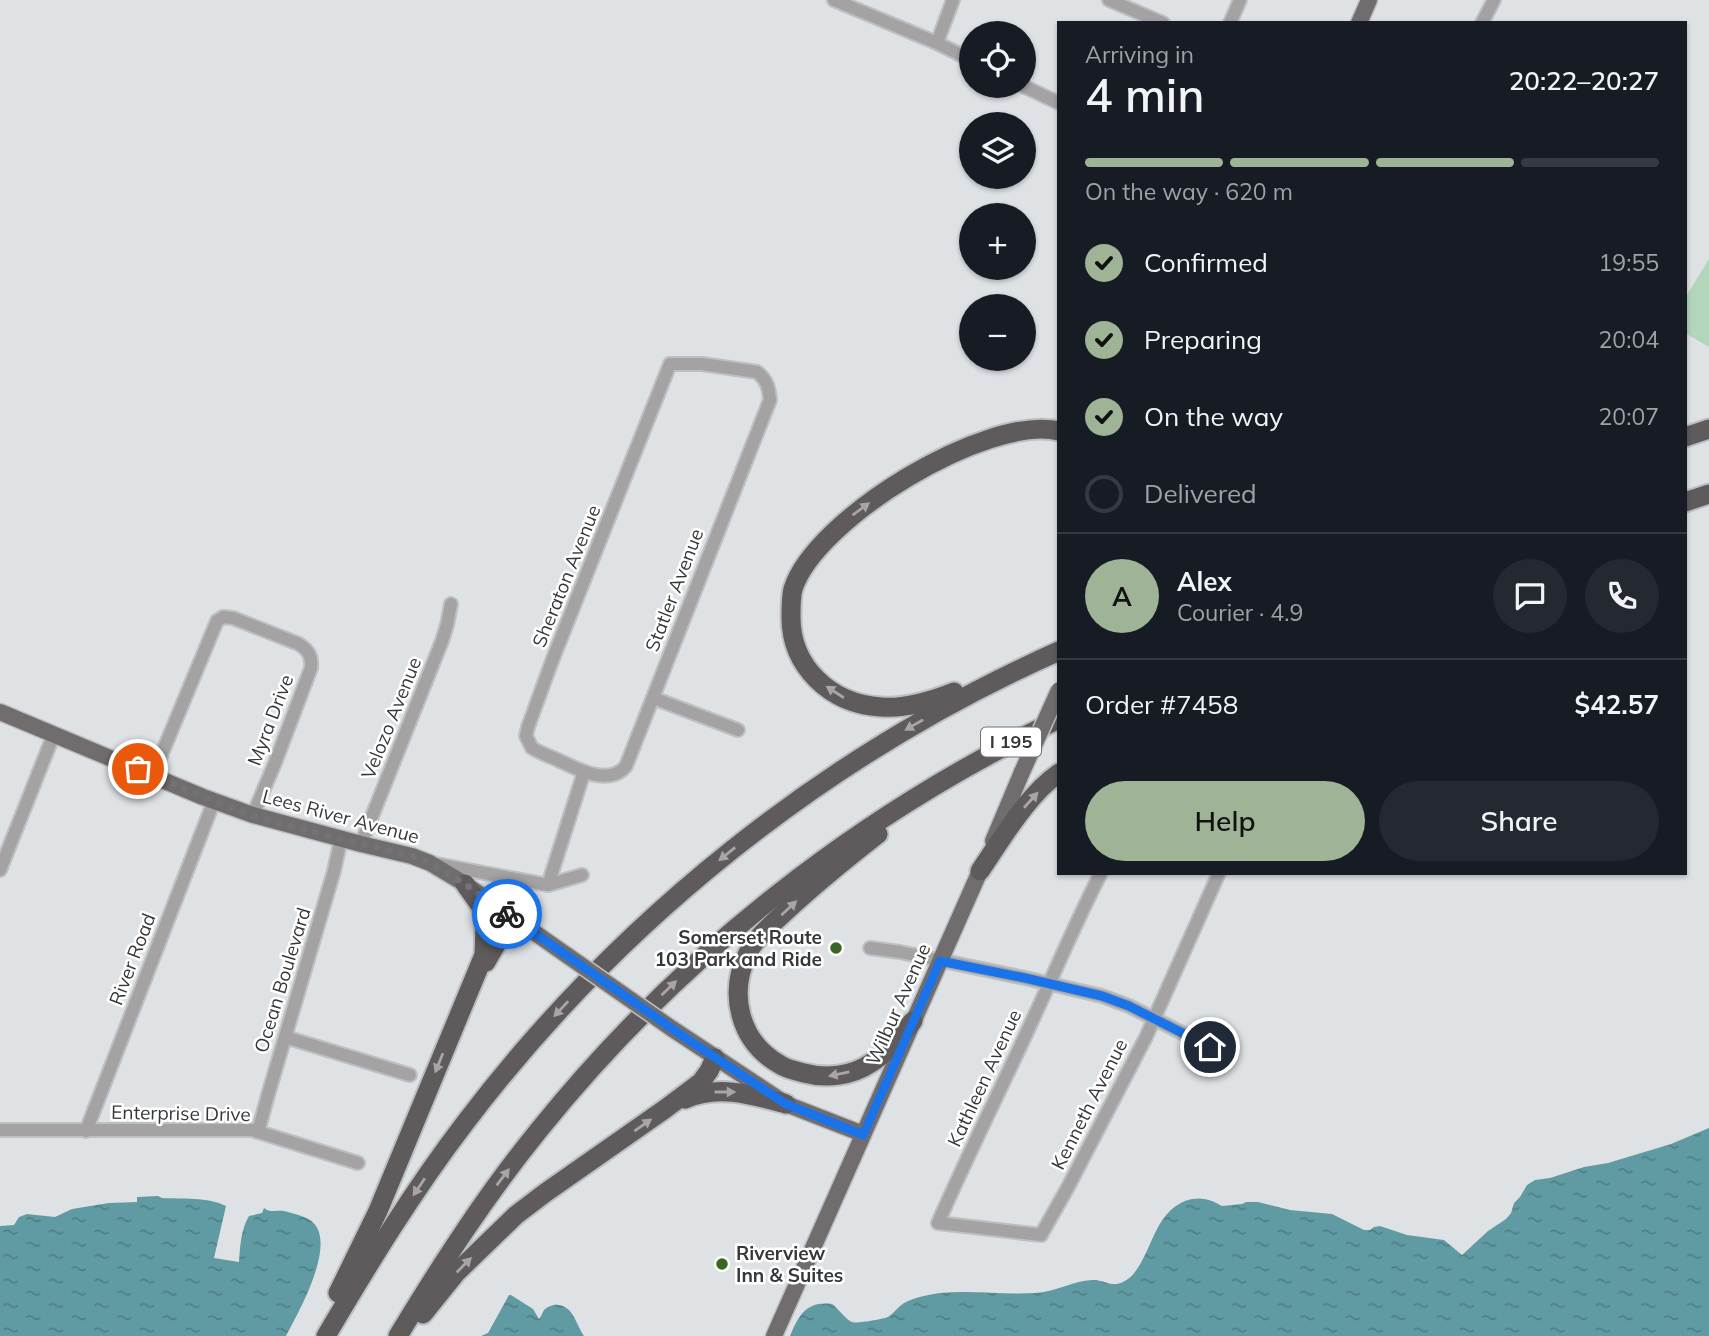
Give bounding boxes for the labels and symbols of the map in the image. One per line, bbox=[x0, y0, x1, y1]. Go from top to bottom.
street label: Sheraton Avenue bbox=[527, 501, 605, 651]
one-way arrow bbox=[852, 502, 870, 516]
street label: Statler Avenue bbox=[640, 525, 708, 655]
street label: Velozo Avenue bbox=[356, 654, 426, 782]
street label: Myra Drive bbox=[242, 671, 298, 769]
one-way arrow bbox=[826, 686, 845, 699]
one-way arrow bbox=[904, 719, 924, 731]
road number: I 195 bbox=[981, 728, 1041, 756]
pin bbox=[108, 739, 168, 799]
street label: Lees River Avenue bbox=[260, 784, 422, 848]
one-way arrow bbox=[1023, 792, 1039, 809]
one-way arrow bbox=[718, 846, 735, 861]
courier bbox=[472, 879, 542, 949]
one-way arrow bbox=[780, 901, 797, 917]
street label: Ocean Boulevard bbox=[249, 904, 315, 1056]
street label: River Road bbox=[104, 910, 160, 1008]
place label: Somerset Route 103 Park and Ride bbox=[655, 925, 822, 971]
street label: Wilbur Avenue bbox=[860, 939, 936, 1069]
marker: Somerset Route 103 Park and Ride bbox=[828, 940, 844, 956]
one-way arrow bbox=[660, 980, 677, 996]
one-way arrow bbox=[553, 1000, 569, 1017]
street label: Kathleen Avenue bbox=[942, 1006, 1026, 1150]
pin bbox=[1180, 1017, 1240, 1077]
street label: Kenneth Avenue bbox=[1046, 1035, 1132, 1173]
one-way arrow bbox=[433, 1053, 444, 1074]
one-way arrow bbox=[828, 1068, 850, 1079]
one-way arrow bbox=[714, 1086, 736, 1098]
street label: Enterprise Drive bbox=[111, 1100, 251, 1126]
one-way arrow bbox=[634, 1118, 652, 1132]
one-way arrow bbox=[496, 1168, 510, 1186]
one-way arrow bbox=[412, 1178, 426, 1196]
place label: Riverview Inn & Suites bbox=[736, 1241, 843, 1287]
marker: Riverview Inn & Suites bbox=[714, 1256, 730, 1272]
one-way arrow bbox=[456, 1257, 472, 1274]

